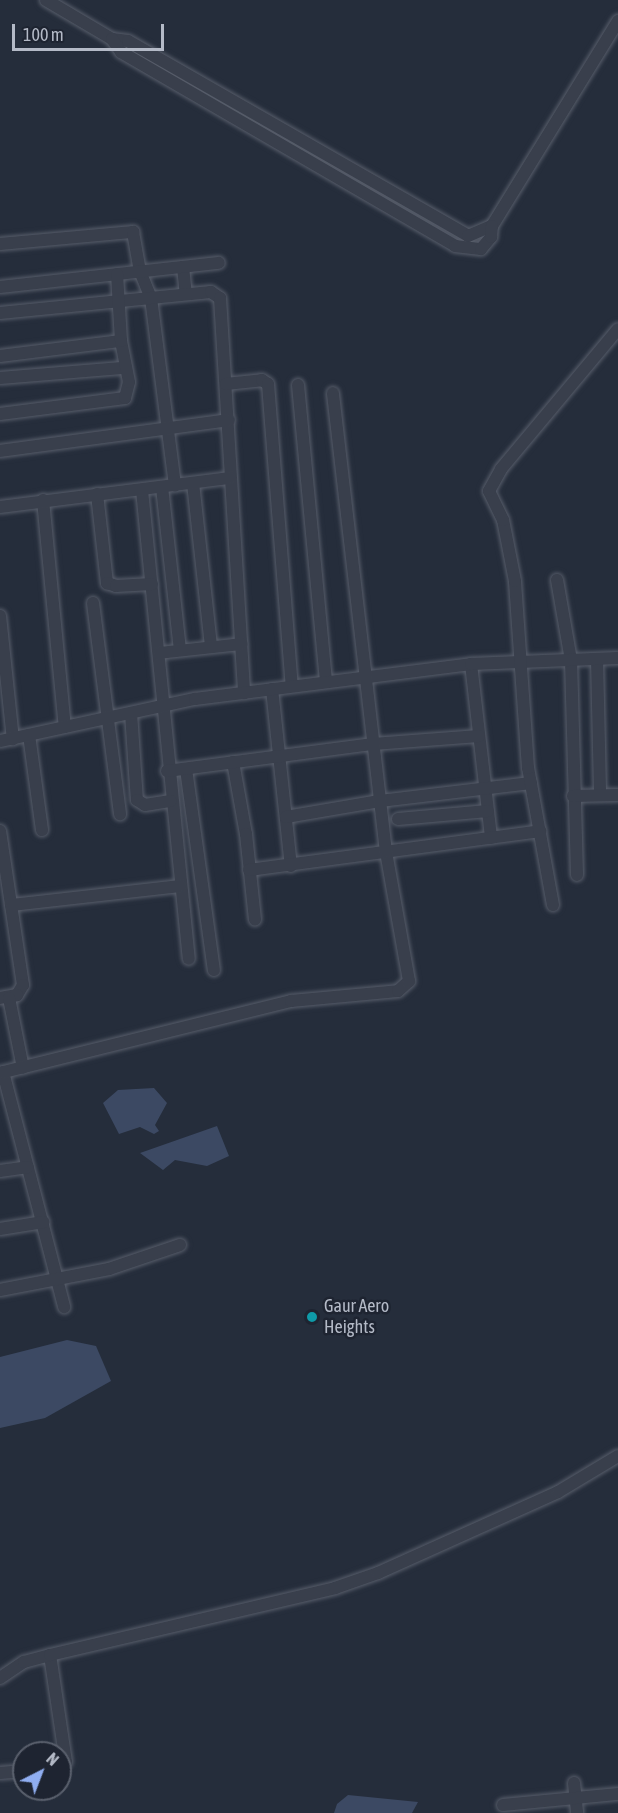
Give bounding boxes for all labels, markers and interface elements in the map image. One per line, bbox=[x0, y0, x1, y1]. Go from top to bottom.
scale bar bbox=[15, 12, 166, 50]
text: 100 m bbox=[23, 24, 64, 45]
place label: Gaur Aero Heights bbox=[324, 1296, 389, 1338]
marker: Gaur Aero Heights bbox=[305, 1310, 319, 1324]
north arrow bbox=[12, 1741, 72, 1801]
text: N bbox=[43, 1749, 62, 1769]

